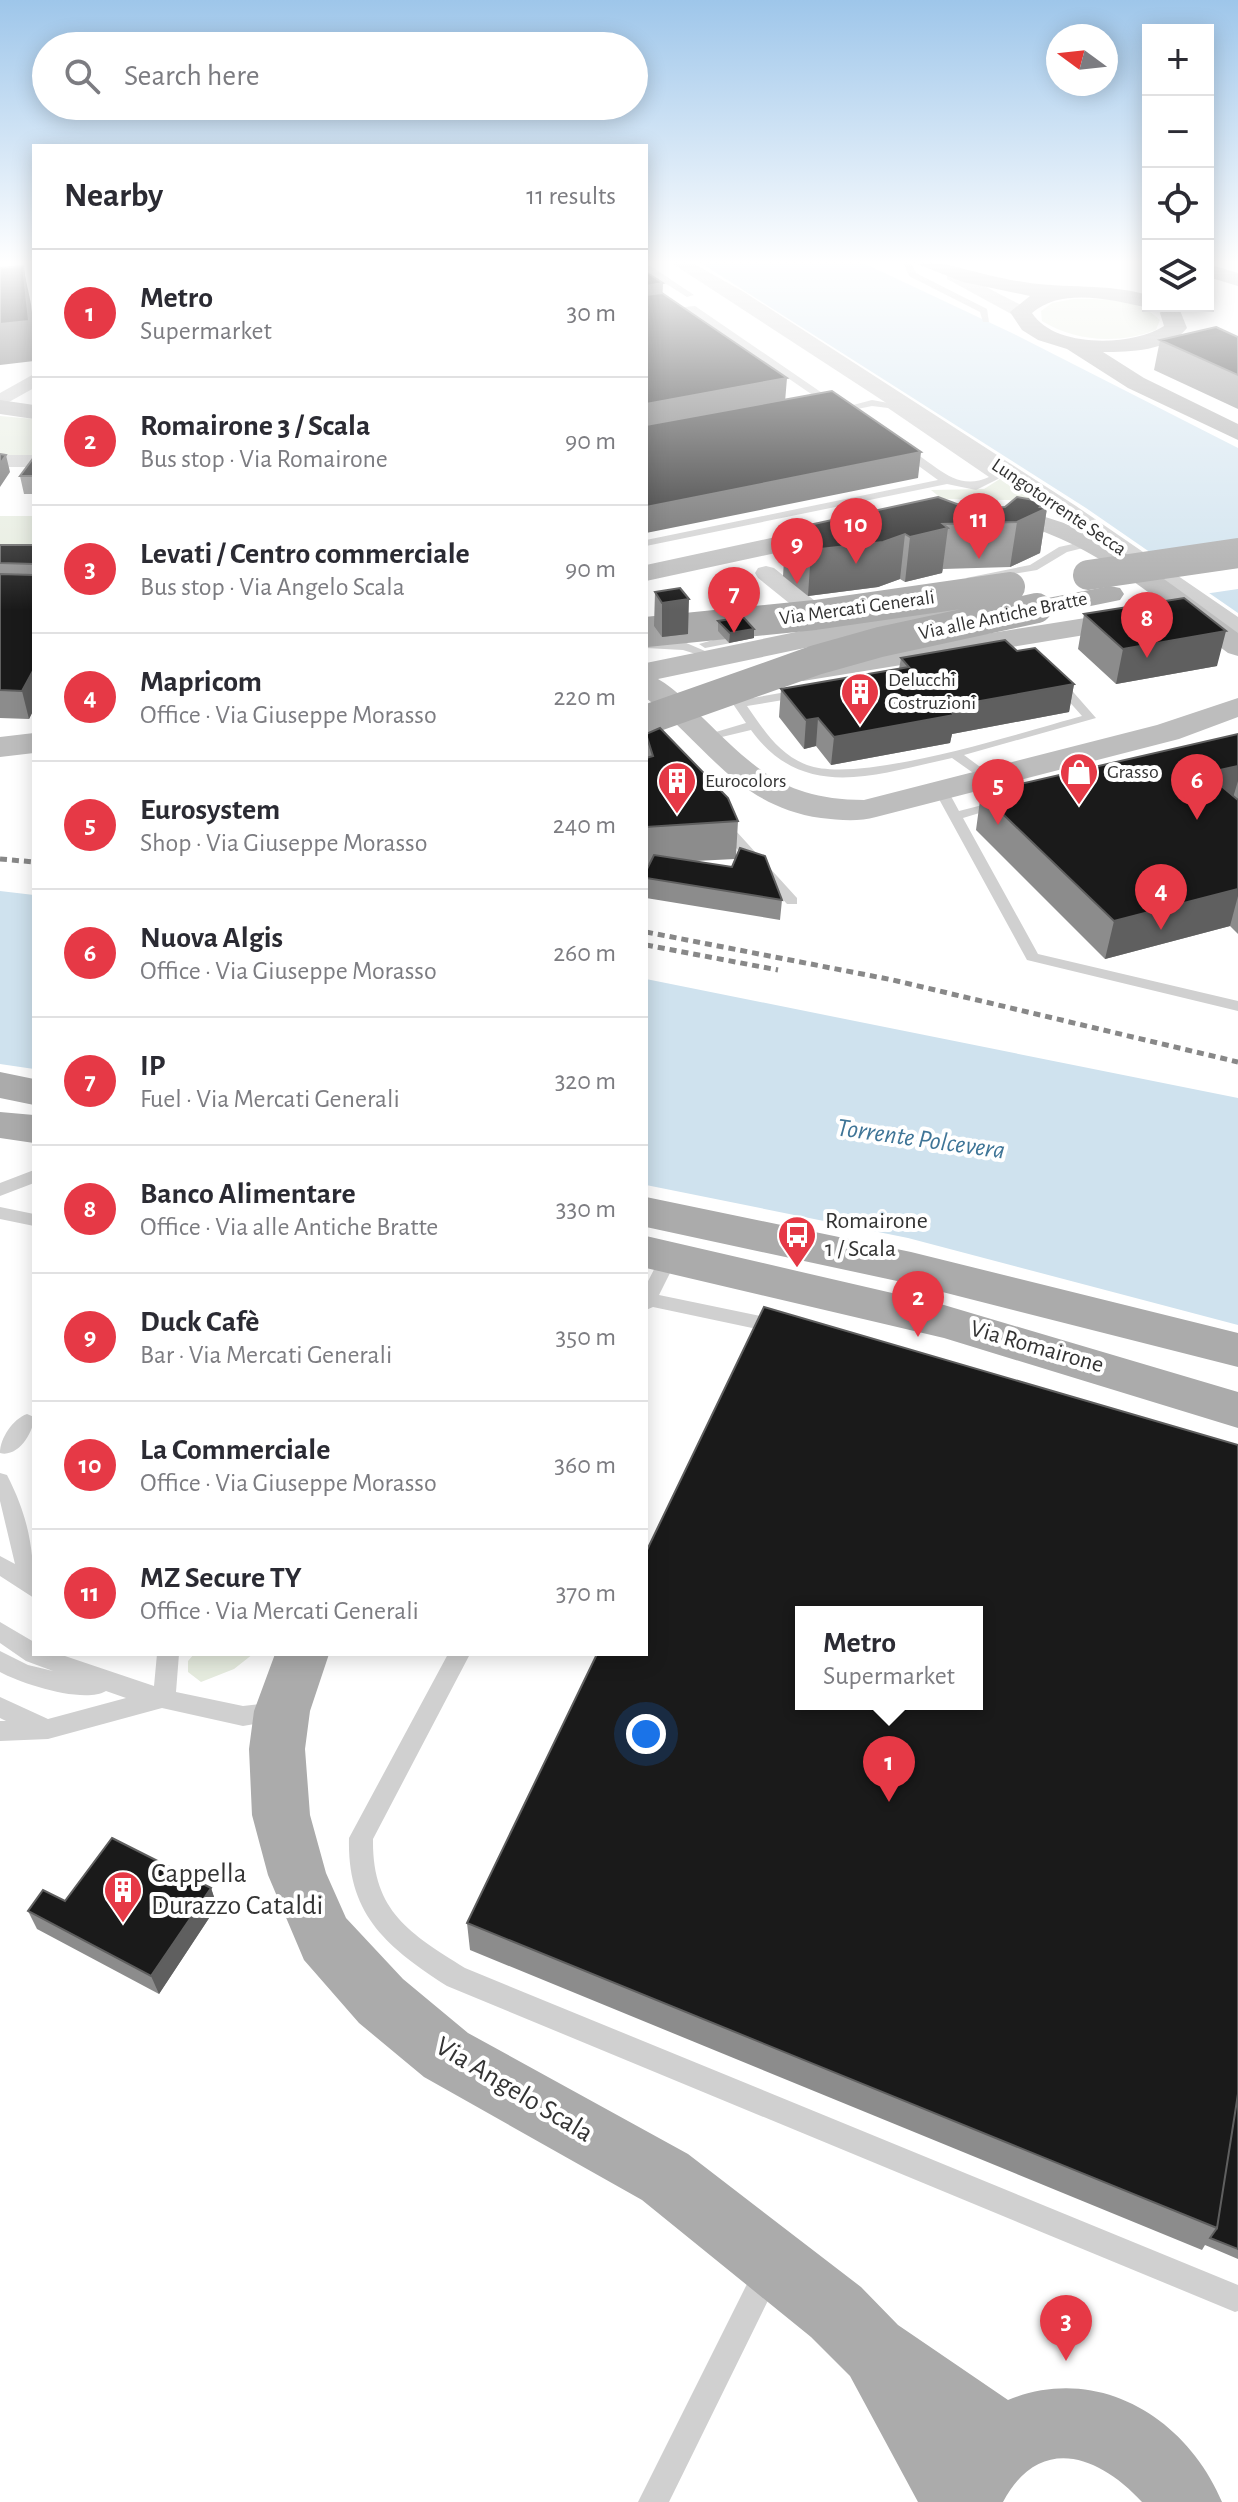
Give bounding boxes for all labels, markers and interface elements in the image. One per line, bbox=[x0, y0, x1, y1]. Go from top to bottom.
north arrow bbox=[1046, 24, 1118, 96]
map controls bbox=[1142, 24, 1214, 312]
button: + bbox=[1142, 24, 1214, 96]
search box bbox=[32, 32, 648, 120]
icon: search bbox=[60, 54, 104, 98]
text: Search here bbox=[124, 61, 260, 91]
button: − bbox=[1142, 96, 1214, 168]
button: locate bbox=[1142, 168, 1214, 240]
text: Nearby bbox=[64, 179, 163, 213]
text: 11 results bbox=[526, 183, 616, 209]
button: layers bbox=[1142, 240, 1214, 312]
text: Metro bbox=[140, 283, 213, 313]
text: 1 bbox=[85, 300, 95, 326]
text: 30 m bbox=[566, 300, 616, 326]
text: Supermarket bbox=[140, 318, 272, 344]
text: Romairone 3 / Scala bbox=[140, 411, 370, 441]
text: 2 bbox=[84, 428, 96, 454]
text: 90 m bbox=[565, 428, 616, 454]
text: Bus stop · Via Romairone bbox=[140, 446, 388, 472]
street label: Lungotorrente Secca bbox=[988, 455, 1130, 559]
pin: 11 bbox=[953, 493, 1005, 559]
pin: 10 bbox=[830, 498, 882, 564]
pin: 9 bbox=[771, 518, 823, 584]
text: Levati / Centro commerciale bbox=[140, 539, 470, 569]
text: 3 bbox=[84, 556, 96, 582]
text: 90 m bbox=[565, 556, 616, 582]
pin: 7 bbox=[708, 567, 760, 633]
text: Bus stop · Via Angelo Scala bbox=[140, 574, 405, 600]
street label: Via Mercati Generali bbox=[778, 587, 936, 629]
street label: Via alle Antiche Bratte bbox=[917, 588, 1089, 644]
pin: 8 bbox=[1121, 592, 1173, 658]
text: Mapricom bbox=[140, 667, 262, 697]
place label: Delucchi Costruzioni bbox=[888, 670, 976, 713]
building icon: Delucchi Costruzioni bbox=[839, 671, 881, 726]
text: 4 bbox=[83, 684, 97, 710]
text: 220 m bbox=[554, 684, 616, 710]
text: Office · Via Giuseppe Morasso bbox=[140, 702, 437, 728]
shop icon: Grasso bbox=[1058, 751, 1100, 806]
pin: 6 bbox=[1171, 754, 1223, 820]
pin: 5 bbox=[972, 759, 1024, 825]
building icon: Eurocolors bbox=[656, 760, 698, 815]
place label: Grasso bbox=[1107, 762, 1159, 782]
place label: Eurocolors bbox=[705, 771, 786, 791]
text: Eurosystem bbox=[140, 795, 280, 825]
text: 5 bbox=[84, 812, 96, 838]
text: 240 m bbox=[553, 812, 616, 838]
text: Shop · Via Giuseppe Morasso bbox=[140, 830, 427, 856]
pin: 4 bbox=[1135, 864, 1187, 930]
text: Nuova Algis bbox=[140, 923, 283, 953]
text: 6 bbox=[84, 940, 96, 966]
text: 260 m bbox=[553, 940, 616, 966]
text: Office · Via Giuseppe Morasso bbox=[140, 958, 437, 984]
text: IP bbox=[140, 1051, 165, 1081]
text: 7 bbox=[84, 1068, 96, 1094]
text: 320 m bbox=[555, 1068, 616, 1094]
text: Fuel · Via Mercati Generali bbox=[140, 1086, 400, 1112]
water label: Torrente Polcevera bbox=[835, 1114, 1007, 1164]
text: Banco Alimentare bbox=[140, 1179, 356, 1209]
text: 8 bbox=[84, 1196, 96, 1222]
text: 330 m bbox=[556, 1196, 616, 1222]
place label: Romairone 1 / Scala bbox=[825, 1209, 928, 1261]
text: Office · Via alle Antiche Bratte bbox=[140, 1214, 438, 1240]
bus stop icon: Romairone 1 / Scala bbox=[776, 1214, 818, 1269]
pin: 2 bbox=[892, 1271, 944, 1337]
text: Duck Cafè bbox=[140, 1307, 260, 1337]
street label: Via Romairone bbox=[968, 1317, 1106, 1377]
text: 9 bbox=[84, 1324, 96, 1350]
text: 350 m bbox=[556, 1324, 616, 1350]
text: Bar · Via Mercati Generali bbox=[140, 1342, 392, 1368]
text: La Commerciale bbox=[140, 1435, 330, 1465]
text: 10 bbox=[79, 1452, 101, 1478]
text: 360 m bbox=[554, 1452, 616, 1478]
text: Office · Via Giuseppe Morasso bbox=[140, 1470, 437, 1496]
text: MZ Secure TY bbox=[140, 1563, 301, 1593]
text: 11 bbox=[81, 1580, 99, 1606]
text: 370 m bbox=[556, 1580, 616, 1606]
text: Office · Via Mercati Generali bbox=[140, 1598, 419, 1624]
popup bbox=[795, 1606, 983, 1710]
text: Metro bbox=[823, 1628, 896, 1658]
text: Supermarket bbox=[823, 1663, 955, 1689]
your location bbox=[626, 1714, 666, 1754]
pin: 1 bbox=[863, 1736, 915, 1802]
place label: Cappella Durazzo Cataldi bbox=[151, 1860, 323, 1920]
building icon: Cappella Durazzo Cataldi bbox=[102, 1869, 144, 1924]
street label: Via Angelo Scala bbox=[430, 2032, 598, 2148]
pin: 3 bbox=[1040, 2295, 1092, 2361]

